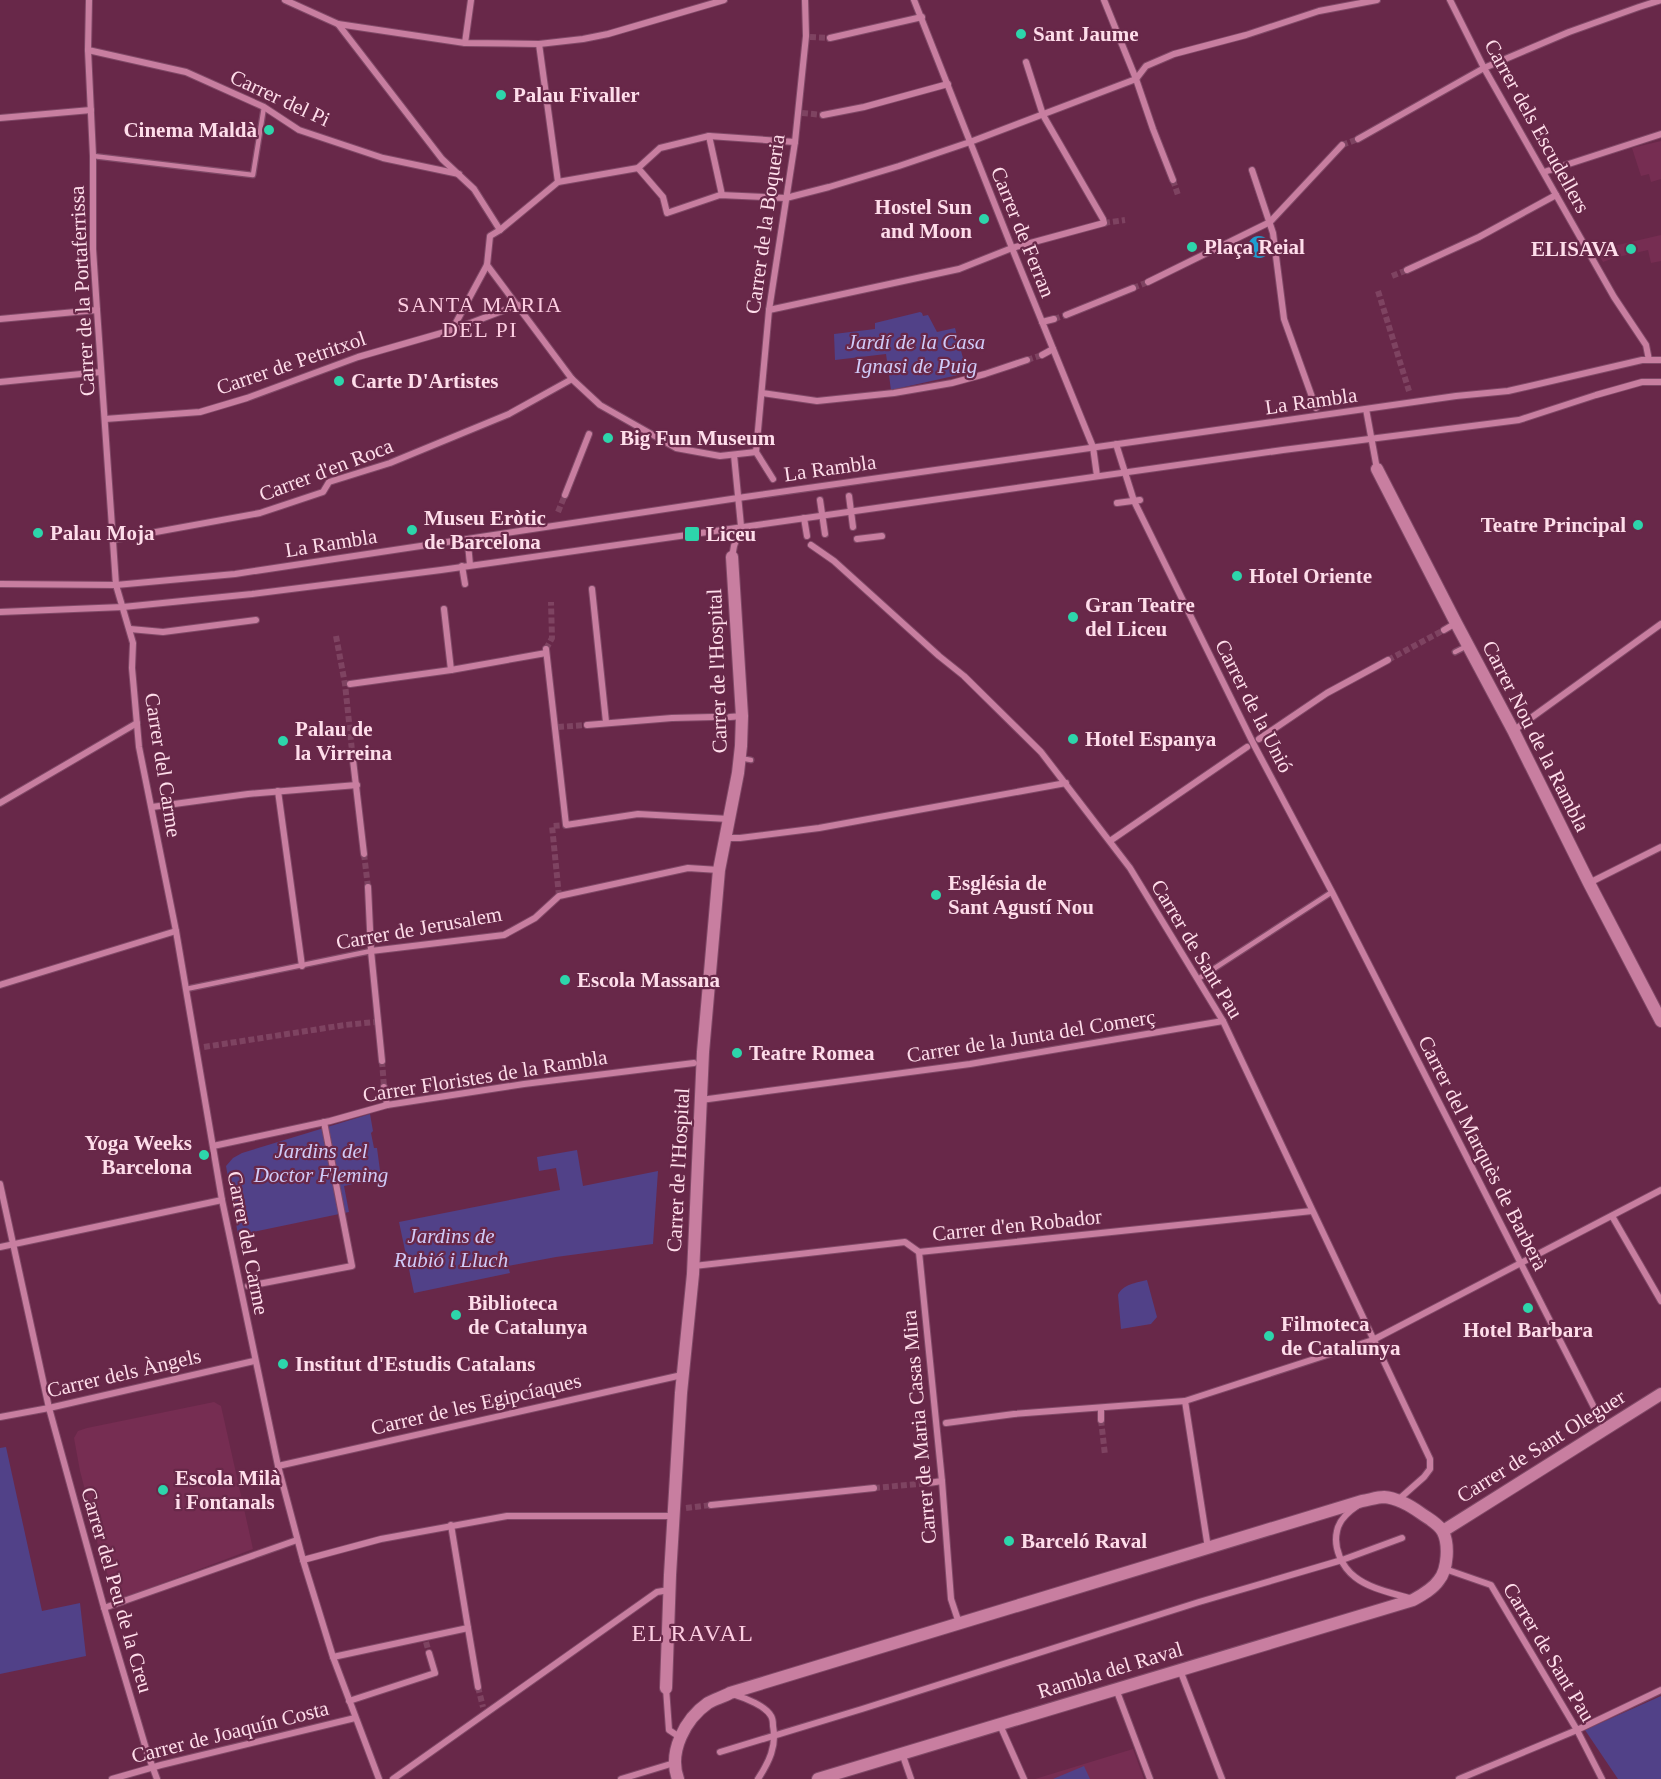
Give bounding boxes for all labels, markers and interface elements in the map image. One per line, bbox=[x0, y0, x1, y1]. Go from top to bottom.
place label: Sant Jaume bbox=[1033, 22, 1139, 46]
marker: Sant Jaume bbox=[1014, 27, 1028, 41]
street label: Carrer dels Escudellers bbox=[1479, 35, 1595, 217]
street label: Carrer del Pi bbox=[226, 64, 334, 132]
place label: Palau Fivaller bbox=[513, 83, 640, 107]
marker: Palau Fivaller bbox=[494, 88, 508, 102]
place label: Cinema Maldà bbox=[123, 118, 257, 142]
marker: Cinema Maldà bbox=[262, 123, 276, 137]
street label: Carrer de la Boqueria bbox=[740, 132, 790, 315]
street label: Carrer de Ferran bbox=[986, 163, 1060, 301]
street label: Carrer de la Portaferrissa bbox=[64, 185, 99, 397]
place label: Hostel Sun and Moon bbox=[875, 195, 972, 243]
marker: Hostel Sun and Moon bbox=[977, 212, 991, 226]
place label: Plaça Reial bbox=[1204, 235, 1305, 259]
place label: ELISAVA bbox=[1531, 237, 1620, 261]
marker: Plaça Reial bbox=[1185, 240, 1199, 254]
marker: ELISAVA bbox=[1624, 242, 1638, 256]
district label: SANTA MARIA DEL PI bbox=[397, 292, 563, 342]
street label: Carrer de Petritxol bbox=[213, 326, 369, 400]
park label: Jardí de la Casa Ignasi de Puig bbox=[847, 330, 985, 378]
place label: Carte D'Artistes bbox=[351, 369, 499, 393]
marker: Carte D'Artistes bbox=[332, 374, 346, 388]
street label: La Rambla bbox=[1263, 383, 1359, 419]
place label: Big Fun Museum bbox=[620, 426, 776, 450]
marker: Big Fun Museum bbox=[601, 431, 615, 445]
street label: Carrer d'en Roca bbox=[256, 433, 397, 507]
street label: La Rambla bbox=[782, 450, 878, 486]
place label: Museu Eròtic de Barcelona bbox=[424, 506, 546, 554]
place label: Teatre Principal bbox=[1481, 513, 1626, 537]
marker: Teatre Principal bbox=[1631, 518, 1645, 532]
place label: Palau Moja bbox=[50, 521, 155, 545]
place label: Liceu bbox=[706, 522, 756, 546]
marker: Museu Eròtic de Barcelona bbox=[405, 523, 419, 537]
street label: La Rambla bbox=[283, 524, 379, 562]
marker: Liceu bbox=[683, 525, 701, 543]
marker: Palau Moja bbox=[31, 526, 45, 540]
place label: Hotel Oriente bbox=[1249, 564, 1372, 588]
marker: Hotel Oriente bbox=[1230, 569, 1244, 583]
street label: Carrer de l'Hospital bbox=[702, 588, 732, 754]
place label: Gran Teatre del Liceu bbox=[1085, 593, 1195, 641]
marker: Gran Teatre del Liceu bbox=[1066, 610, 1080, 624]
street label: Carrer de la Unió bbox=[1210, 635, 1298, 777]
street label: Carrer Nou de la Rambla bbox=[1477, 637, 1595, 836]
street label: Carrer del Carme bbox=[140, 691, 186, 839]
place label: Palau de la Virreina bbox=[295, 717, 393, 765]
place label: Hotel Espanya bbox=[1085, 727, 1217, 751]
marker: Hotel Espanya bbox=[1066, 732, 1080, 746]
marker: Palau de la Virreina bbox=[276, 734, 290, 748]
place label: Església de Sant Agustí Nou bbox=[948, 871, 1094, 919]
street label: Carrer de Sant Pau bbox=[1146, 875, 1248, 1023]
marker: Església de Sant Agustí Nou bbox=[929, 888, 943, 902]
street label: Carrer de Jerusalem bbox=[334, 902, 504, 954]
place label: Escola Massana bbox=[577, 968, 720, 992]
marker: Escola Massana bbox=[558, 973, 572, 987]
street label: Carrer de la Junta del Comerç bbox=[905, 1004, 1157, 1068]
street label: Carrer del Marquès de Barberà bbox=[1413, 1032, 1553, 1275]
place label: Teatre Romea bbox=[749, 1041, 875, 1065]
street label: Carrer Floristes de la Rambla bbox=[361, 1045, 610, 1107]
marker: Teatre Romea bbox=[730, 1046, 744, 1060]
street label: Carrer de l'Hospital bbox=[662, 1087, 694, 1253]
place label: Yoga Weeks Barcelona bbox=[84, 1131, 192, 1179]
park label: Jardins del Doctor Fleming bbox=[253, 1139, 388, 1187]
marker: Yoga Weeks Barcelona bbox=[197, 1148, 211, 1162]
street label: Carrer del Carme bbox=[222, 1169, 274, 1317]
street label: Carrer d'en Robador bbox=[931, 1204, 1103, 1246]
park label: Jardins de Rubió i Lluch bbox=[393, 1224, 508, 1272]
place label: Biblioteca de Catalunya bbox=[468, 1291, 588, 1339]
marker: Hotel Barbara bbox=[1521, 1301, 1535, 1315]
marker: Biblioteca de Catalunya bbox=[449, 1308, 463, 1322]
street label: Carrer de Maria Casas Mira bbox=[897, 1309, 941, 1545]
place label: Filmoteca de Catalunya bbox=[1281, 1312, 1401, 1360]
place label: Hotel Barbara bbox=[1463, 1318, 1594, 1342]
marker: Filmoteca de Catalunya bbox=[1262, 1329, 1276, 1343]
street label: Carrer dels Àngels bbox=[45, 1344, 203, 1402]
place label: Institut d'Estudis Catalans bbox=[295, 1352, 535, 1376]
marker: Institut d'Estudis Catalans bbox=[276, 1357, 290, 1371]
street label: Carrer de les Egipcíaques bbox=[368, 1368, 584, 1440]
street label: Carrer de Sant Oleguer bbox=[1452, 1384, 1630, 1508]
place label: Escola Milà i Fontanals bbox=[175, 1466, 281, 1514]
marker: Escola Milà i Fontanals bbox=[156, 1483, 170, 1497]
street label: Carrer del Peu de la Creu bbox=[76, 1484, 158, 1696]
place label: Barceló Raval bbox=[1021, 1529, 1147, 1553]
marker: Barceló Raval bbox=[1002, 1534, 1016, 1548]
street label: Carrer de Sant Pau bbox=[1498, 1578, 1600, 1726]
district label: EL RAVAL bbox=[632, 1620, 754, 1646]
street label: Rambla del Raval bbox=[1035, 1636, 1186, 1703]
street label: Carrer de Joaquín Costa bbox=[129, 1696, 332, 1768]

